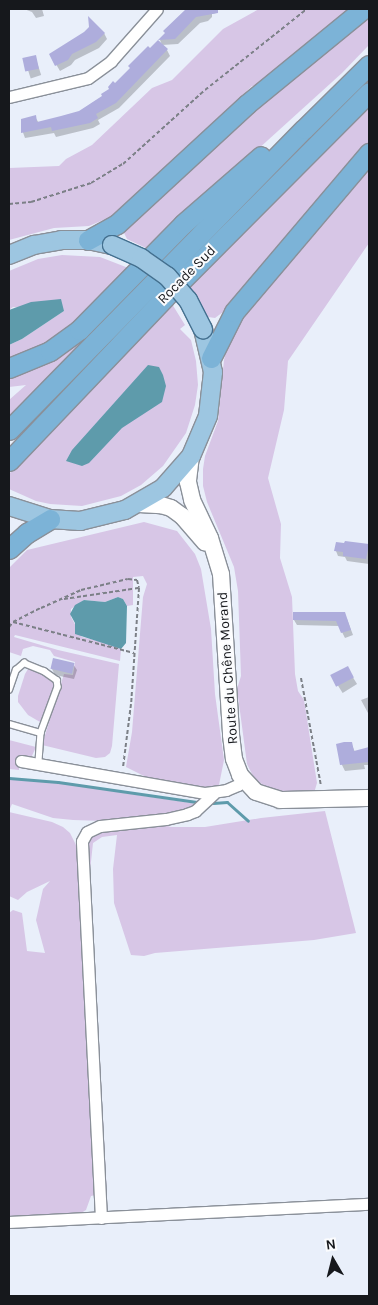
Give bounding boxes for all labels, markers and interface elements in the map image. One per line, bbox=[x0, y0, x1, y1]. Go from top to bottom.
street label: Rocade Sud bbox=[154, 242, 220, 308]
street label: Route du Chêne Morand bbox=[214, 591, 242, 745]
north arrow bbox=[308, 1235, 358, 1285]
text: N bbox=[325, 1236, 337, 1254]

